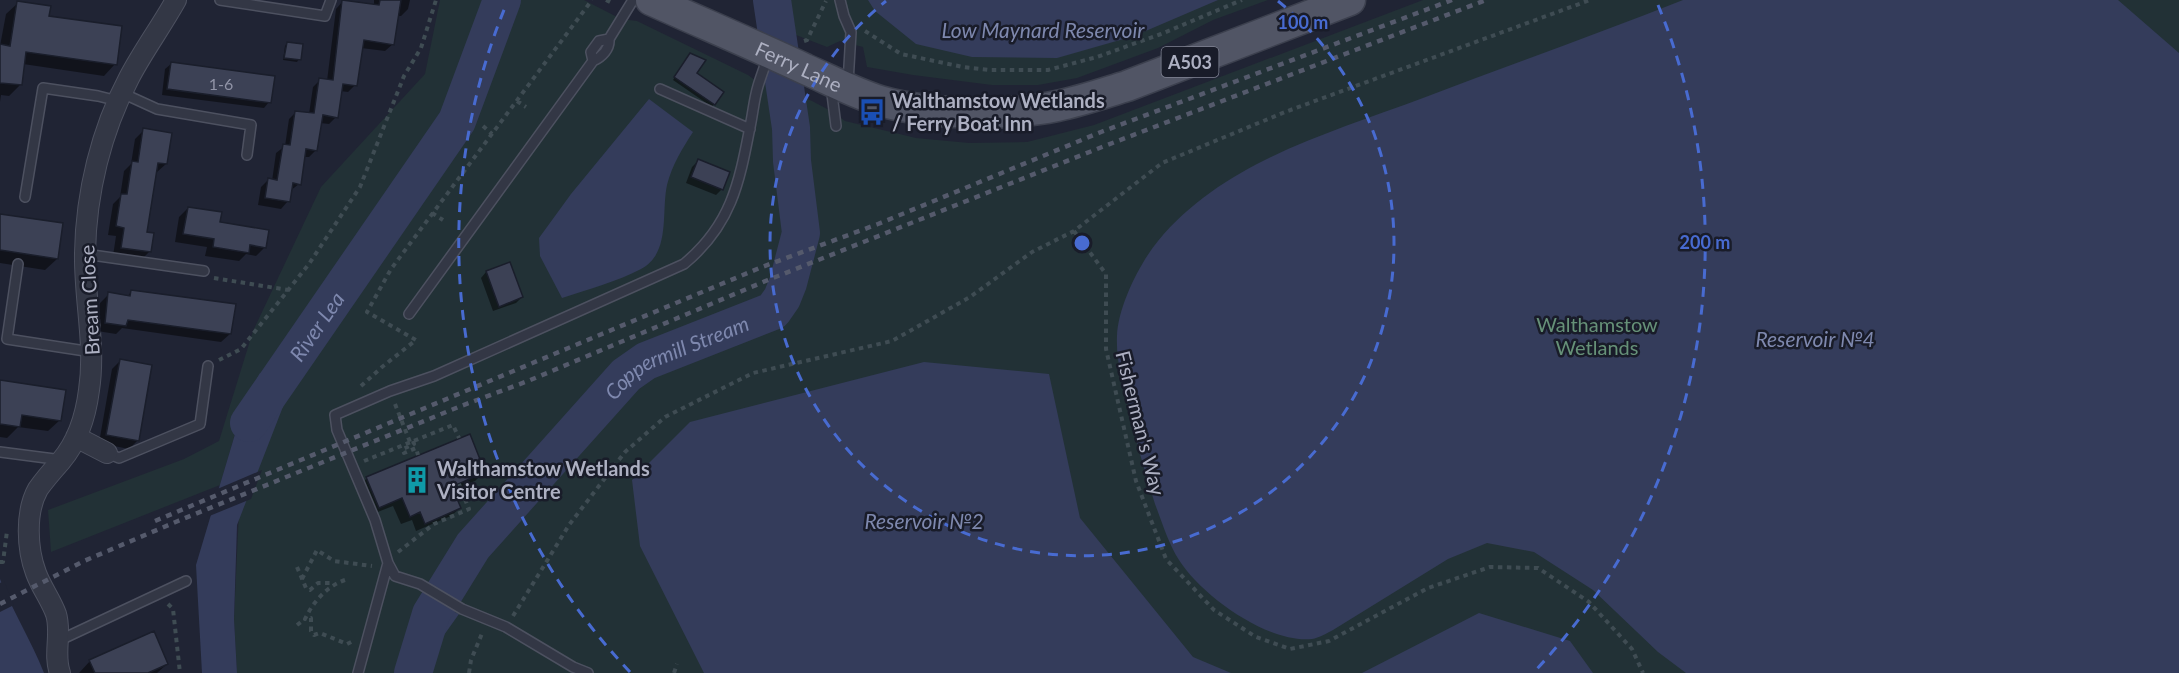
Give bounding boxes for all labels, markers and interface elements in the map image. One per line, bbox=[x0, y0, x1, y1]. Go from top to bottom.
text: 100 m bbox=[1278, 11, 1328, 33]
water label: Low Maynard Reservoir bbox=[942, 17, 1145, 42]
street label: Ferry Lane bbox=[752, 36, 846, 96]
road number: A503 bbox=[1162, 47, 1218, 77]
house number: 1-6 bbox=[209, 74, 233, 93]
place label: Walthamstow Wetlands / Ferry Boat Inn bbox=[892, 88, 1105, 135]
bus stop icon: Walthamstow Wetlands / Ferry Boat Inn bbox=[857, 97, 887, 127]
text: 200 m bbox=[1680, 231, 1730, 253]
centre of rings bbox=[1072, 233, 1092, 253]
street label: Bream Close bbox=[74, 244, 104, 356]
water label: River Lea bbox=[283, 286, 349, 365]
water label: Coppermill Stream bbox=[598, 309, 752, 404]
park label: Walthamstow Wetlands bbox=[1536, 312, 1658, 359]
water label: Reservoir №4 bbox=[1755, 326, 1875, 351]
street label: Fisherman's Way bbox=[1111, 348, 1171, 498]
place label: Walthamstow Wetlands Visitor Centre bbox=[436, 456, 650, 503]
building icon: Walthamstow Wetlands Visitor Centre bbox=[402, 465, 432, 495]
water label: Reservoir №2 bbox=[864, 508, 984, 533]

